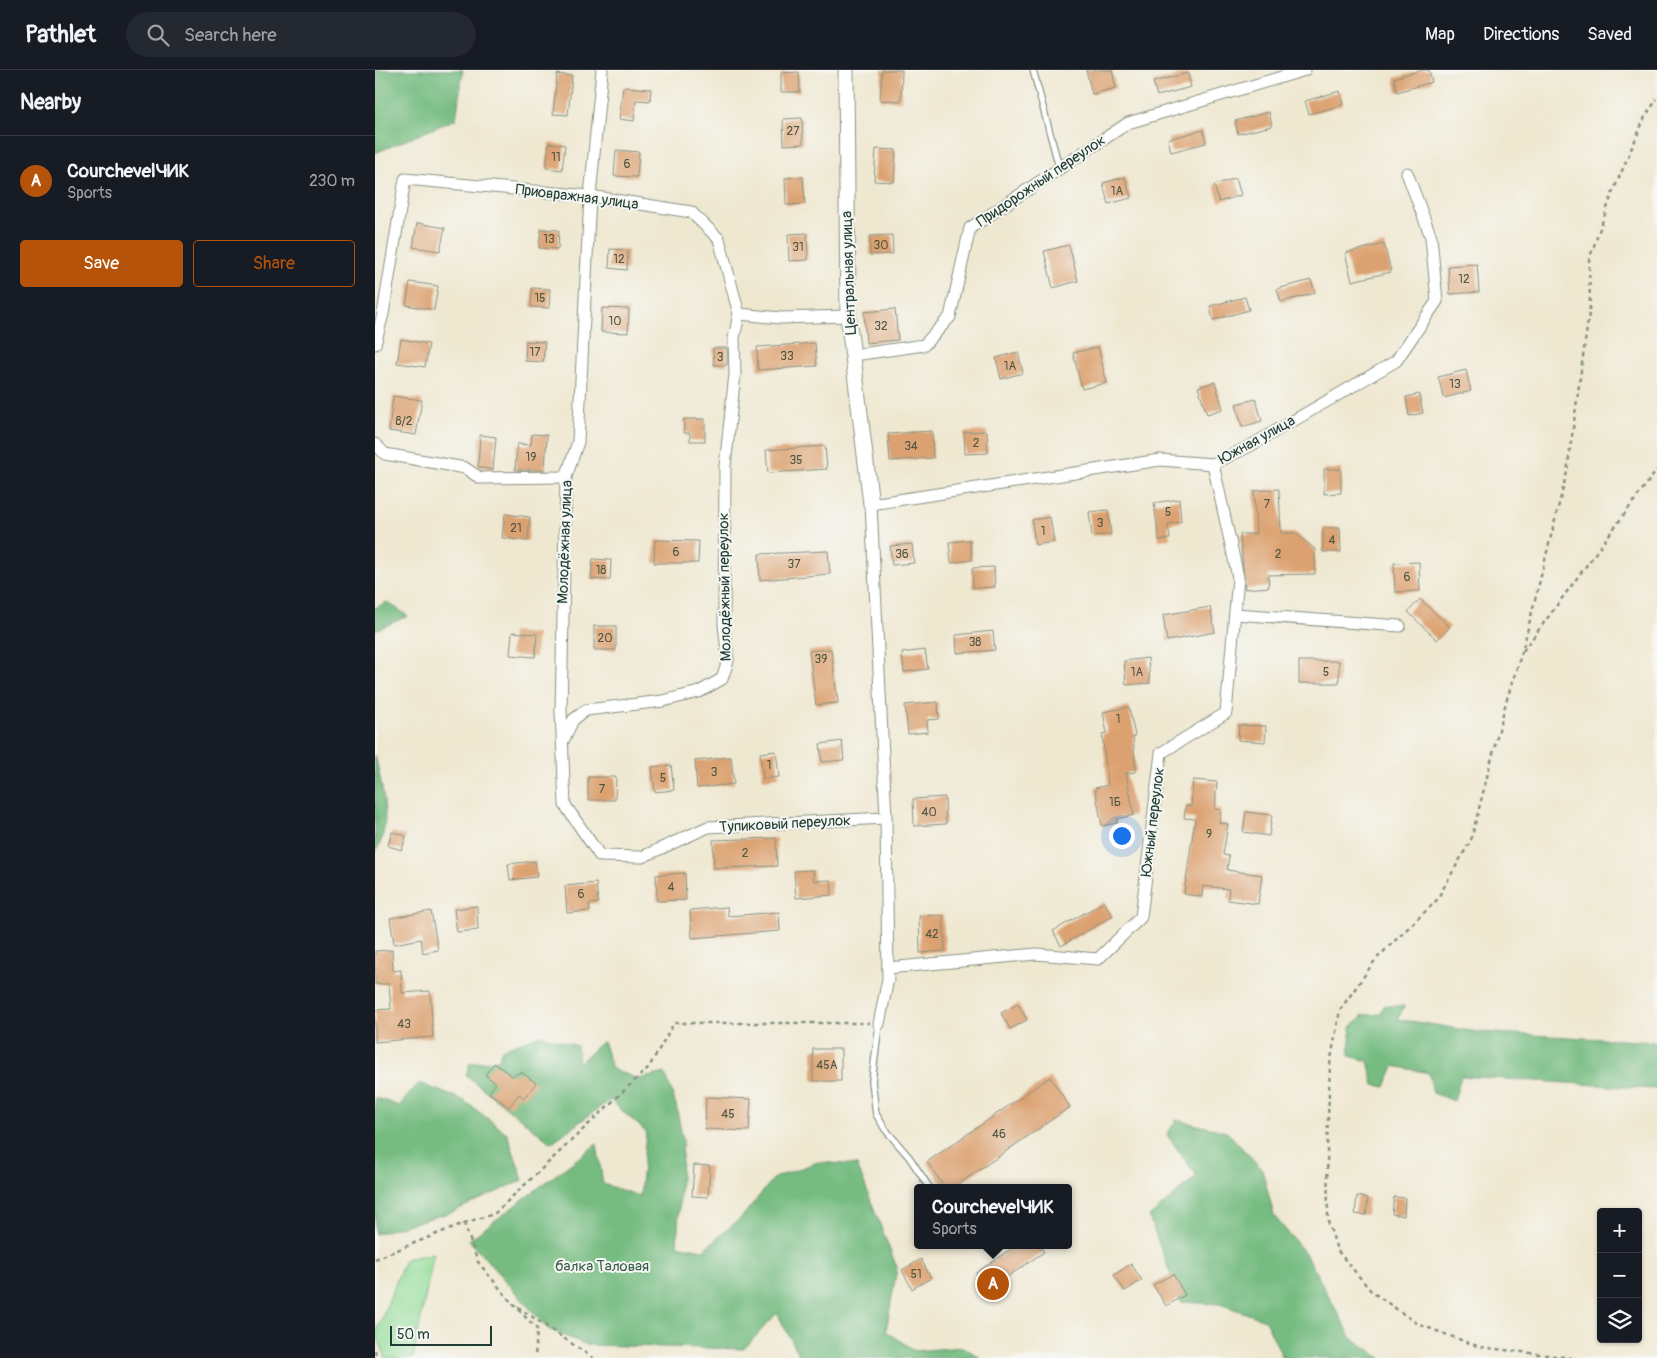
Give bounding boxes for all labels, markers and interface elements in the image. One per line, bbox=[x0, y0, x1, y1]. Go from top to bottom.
search box bbox=[126, 12, 476, 57]
text: Pathlet bbox=[25, 20, 96, 49]
icon: search bbox=[144, 21, 172, 49]
text: Search here bbox=[184, 23, 277, 47]
text: Map bbox=[1425, 23, 1455, 46]
text: Directions bbox=[1483, 23, 1559, 46]
text: Saved bbox=[1587, 23, 1632, 46]
text: Nearby bbox=[20, 89, 81, 116]
house number: 27 bbox=[786, 124, 800, 139]
street label: Придорожный переулок bbox=[973, 131, 1109, 231]
house number: 11 bbox=[551, 150, 561, 165]
house number: 6 bbox=[624, 157, 631, 172]
text: CourсhevelЧИК bbox=[67, 159, 189, 183]
text: A bbox=[31, 171, 41, 191]
text: 230 m bbox=[309, 171, 355, 191]
street label: Приовражная улица bbox=[514, 180, 640, 214]
text: Sports bbox=[67, 183, 112, 203]
house number: 1А bbox=[1111, 184, 1123, 199]
street label: Центральная улица bbox=[837, 211, 861, 335]
house number: 13 bbox=[543, 232, 555, 247]
house number: 30 bbox=[874, 238, 888, 253]
button: Save bbox=[20, 240, 183, 287]
button: Share bbox=[193, 240, 355, 287]
house number: 31 bbox=[792, 240, 804, 255]
house number: 12 bbox=[613, 252, 625, 267]
house number: 12 bbox=[1458, 272, 1470, 287]
house number: 15 bbox=[534, 291, 546, 306]
house number: 10 bbox=[609, 314, 621, 329]
house number: 32 bbox=[874, 319, 888, 334]
house number: 17 bbox=[529, 345, 541, 360]
house number: 33 bbox=[780, 349, 794, 364]
house number: 3 bbox=[717, 350, 724, 365]
house number: 1А bbox=[1004, 359, 1016, 374]
house number: 13 bbox=[1449, 377, 1461, 392]
street label: Южная улица bbox=[1215, 411, 1299, 469]
house number: 8/2 bbox=[395, 414, 413, 429]
house number: 2 bbox=[973, 436, 980, 451]
house number: 34 bbox=[904, 439, 918, 454]
house number: 19 bbox=[526, 450, 536, 465]
house number: 35 bbox=[789, 453, 803, 468]
street label: Молодёжная улица bbox=[553, 480, 577, 604]
house number: 7 bbox=[1264, 497, 1271, 512]
house number: 5 bbox=[1165, 505, 1171, 520]
street label: Молодёжный переулок bbox=[714, 512, 736, 661]
house number: 3 bbox=[1097, 516, 1104, 531]
house number: 21 bbox=[510, 521, 522, 536]
house number: 1 bbox=[1041, 524, 1045, 539]
house number: 4 bbox=[1329, 533, 1336, 548]
house number: 6 bbox=[673, 545, 680, 560]
house number: 36 bbox=[895, 547, 909, 562]
house number: 2 bbox=[1275, 547, 1282, 562]
house number: 37 bbox=[787, 557, 801, 572]
house number: 18 bbox=[596, 563, 606, 578]
house number: 6 bbox=[1404, 570, 1411, 585]
house number: 20 bbox=[598, 631, 612, 646]
house number: 38 bbox=[969, 635, 981, 650]
house number: 39 bbox=[815, 652, 827, 667]
house number: 1А bbox=[1131, 665, 1143, 680]
house number: 5 bbox=[1323, 665, 1329, 680]
house number: 1 bbox=[1116, 712, 1120, 727]
house number: 1 bbox=[767, 758, 771, 773]
house number: 3 bbox=[711, 765, 718, 780]
street label: Южный переулок bbox=[1137, 766, 1169, 878]
house number: 5 bbox=[660, 771, 666, 786]
house number: 7 bbox=[599, 782, 606, 797]
house number: 1Б bbox=[1109, 795, 1121, 810]
house number: 40 bbox=[921, 805, 937, 820]
street label: Тупиковый переулок bbox=[719, 811, 852, 837]
your location bbox=[1109, 823, 1135, 849]
house number: 9 bbox=[1206, 827, 1212, 842]
house number: 2 bbox=[742, 846, 749, 861]
house number: 4 bbox=[668, 880, 675, 895]
house number: 6 bbox=[578, 887, 585, 902]
house number: 42 bbox=[925, 927, 939, 942]
house number: 43 bbox=[397, 1017, 411, 1032]
house number: 45А bbox=[816, 1058, 838, 1073]
house number: 45 bbox=[721, 1107, 735, 1122]
house number: 46 bbox=[992, 1127, 1006, 1142]
popup bbox=[914, 1184, 1072, 1249]
text: CourсhevelЧИК bbox=[932, 1195, 1054, 1219]
map controls bbox=[1597, 1208, 1642, 1343]
button: + bbox=[1597, 1208, 1642, 1253]
text: Sports bbox=[932, 1219, 977, 1239]
button: − bbox=[1597, 1253, 1642, 1298]
park label: балка Таловая bbox=[555, 1257, 649, 1276]
pin: A bbox=[977, 1265, 1009, 1303]
house number: 51 bbox=[910, 1267, 922, 1282]
button: layers bbox=[1597, 1298, 1642, 1343]
scale bar bbox=[390, 1323, 493, 1346]
text: 50 m bbox=[397, 1326, 430, 1343]

